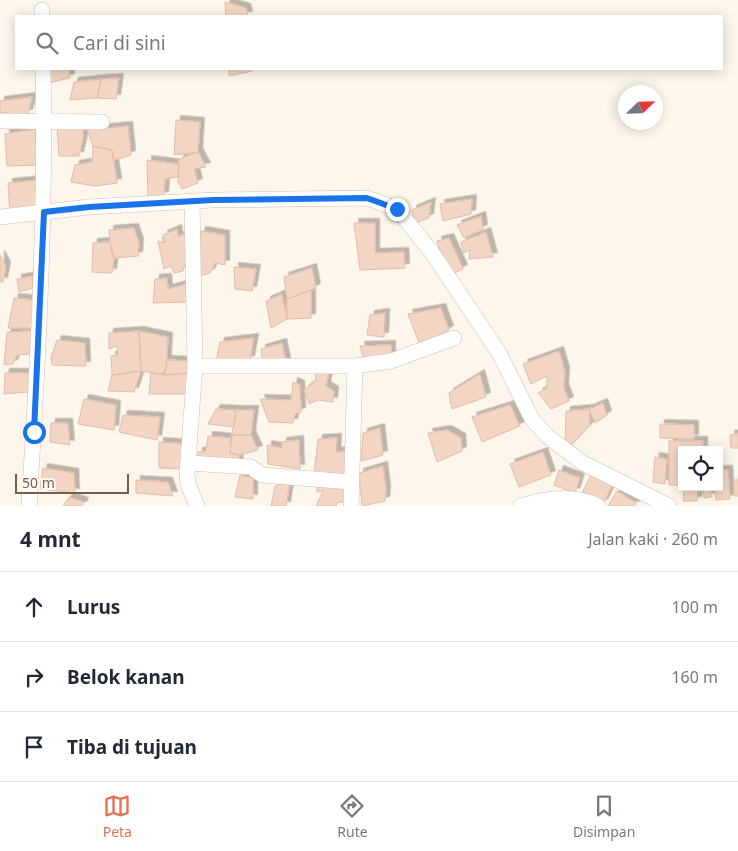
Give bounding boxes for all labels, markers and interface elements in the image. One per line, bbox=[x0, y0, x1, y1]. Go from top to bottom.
search box bbox=[15, 15, 723, 70]
icon: search bbox=[33, 29, 61, 57]
text: Cari di sini bbox=[73, 30, 166, 56]
north arrow bbox=[618, 85, 663, 130]
route end bbox=[386, 198, 409, 221]
route start bbox=[23, 421, 46, 444]
map controls bbox=[678, 446, 723, 491]
button: locate bbox=[678, 446, 723, 491]
scale bar bbox=[15, 471, 129, 494]
text: 50 m bbox=[22, 473, 55, 492]
text: 4 mnt bbox=[20, 525, 81, 553]
text: Jalan kaki · 260 m bbox=[588, 528, 718, 550]
icon: ahead bbox=[20, 593, 48, 621]
text: Lurus bbox=[67, 594, 120, 620]
text: 100 m bbox=[671, 596, 718, 618]
icon: right bbox=[20, 663, 48, 691]
text: Belok kanan bbox=[67, 664, 184, 690]
text: 160 m bbox=[671, 666, 718, 688]
icon: arrive bbox=[20, 733, 48, 761]
text: Tiba di tujuan bbox=[67, 734, 197, 760]
tab: Peta bbox=[103, 792, 132, 841]
tab: Rute bbox=[337, 792, 368, 841]
tab: Disimpan bbox=[573, 792, 635, 841]

